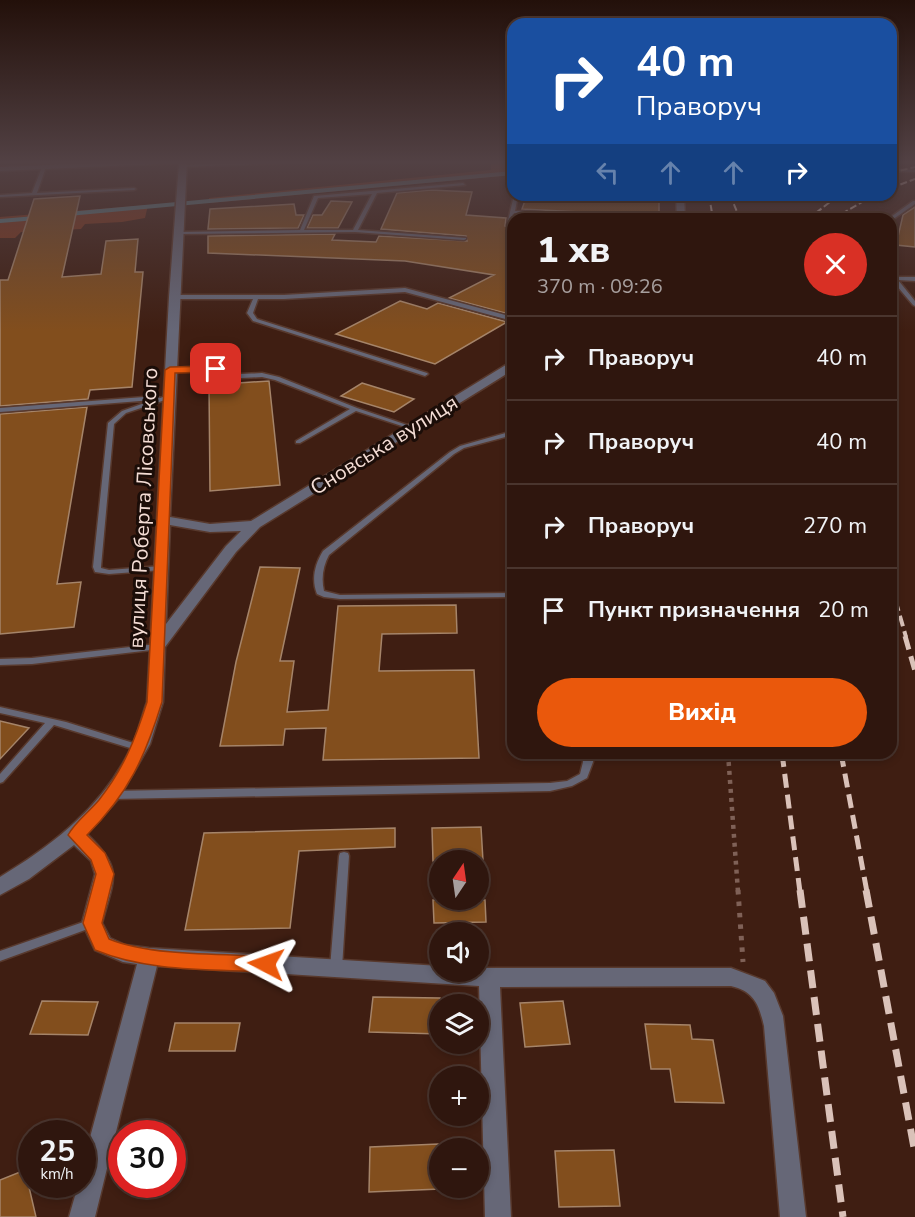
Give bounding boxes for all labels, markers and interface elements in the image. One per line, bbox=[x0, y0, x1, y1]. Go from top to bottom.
text: 40 m bbox=[636, 34, 735, 91]
icon: right bbox=[537, 42, 615, 120]
text: Праворуч bbox=[636, 88, 762, 125]
icon: left bbox=[591, 156, 624, 189]
icon: ahead bbox=[654, 156, 687, 189]
icon: ahead bbox=[717, 156, 750, 189]
icon: right bbox=[780, 156, 813, 189]
text: 1 хв bbox=[537, 226, 610, 275]
button: close bbox=[804, 233, 867, 296]
text: 370 m · 09:26 bbox=[537, 273, 663, 300]
icon: right bbox=[537, 342, 570, 375]
pin bbox=[190, 343, 241, 394]
text: Праворуч bbox=[588, 343, 694, 373]
text: 40 m bbox=[816, 343, 867, 373]
icon: arrive bbox=[199, 352, 232, 385]
street label: вулиця Роберта Лісовського bbox=[122, 367, 164, 649]
street label: Сновська вулиця bbox=[305, 388, 463, 502]
icon: right bbox=[537, 426, 570, 459]
text: Праворуч bbox=[588, 427, 694, 457]
text: 40 m bbox=[816, 427, 867, 457]
icon: right bbox=[537, 510, 570, 543]
text: Праворуч bbox=[588, 511, 694, 541]
text: 270 m bbox=[803, 511, 867, 541]
icon: arrive bbox=[537, 594, 570, 627]
text: Пункт призначення bbox=[588, 595, 800, 625]
text: 20 m bbox=[818, 595, 869, 625]
button: Вихід bbox=[537, 678, 867, 747]
north arrow bbox=[429, 850, 489, 910]
map controls bbox=[429, 850, 489, 1198]
button: sound bbox=[429, 922, 489, 982]
position arrow bbox=[234, 932, 298, 996]
button: layers bbox=[429, 994, 489, 1054]
button: + bbox=[429, 1066, 489, 1126]
speed limit sign: 30 bbox=[108, 1120, 186, 1198]
text: 25 bbox=[39, 1131, 75, 1172]
button: − bbox=[429, 1138, 489, 1198]
text: km/h bbox=[40, 1164, 74, 1184]

